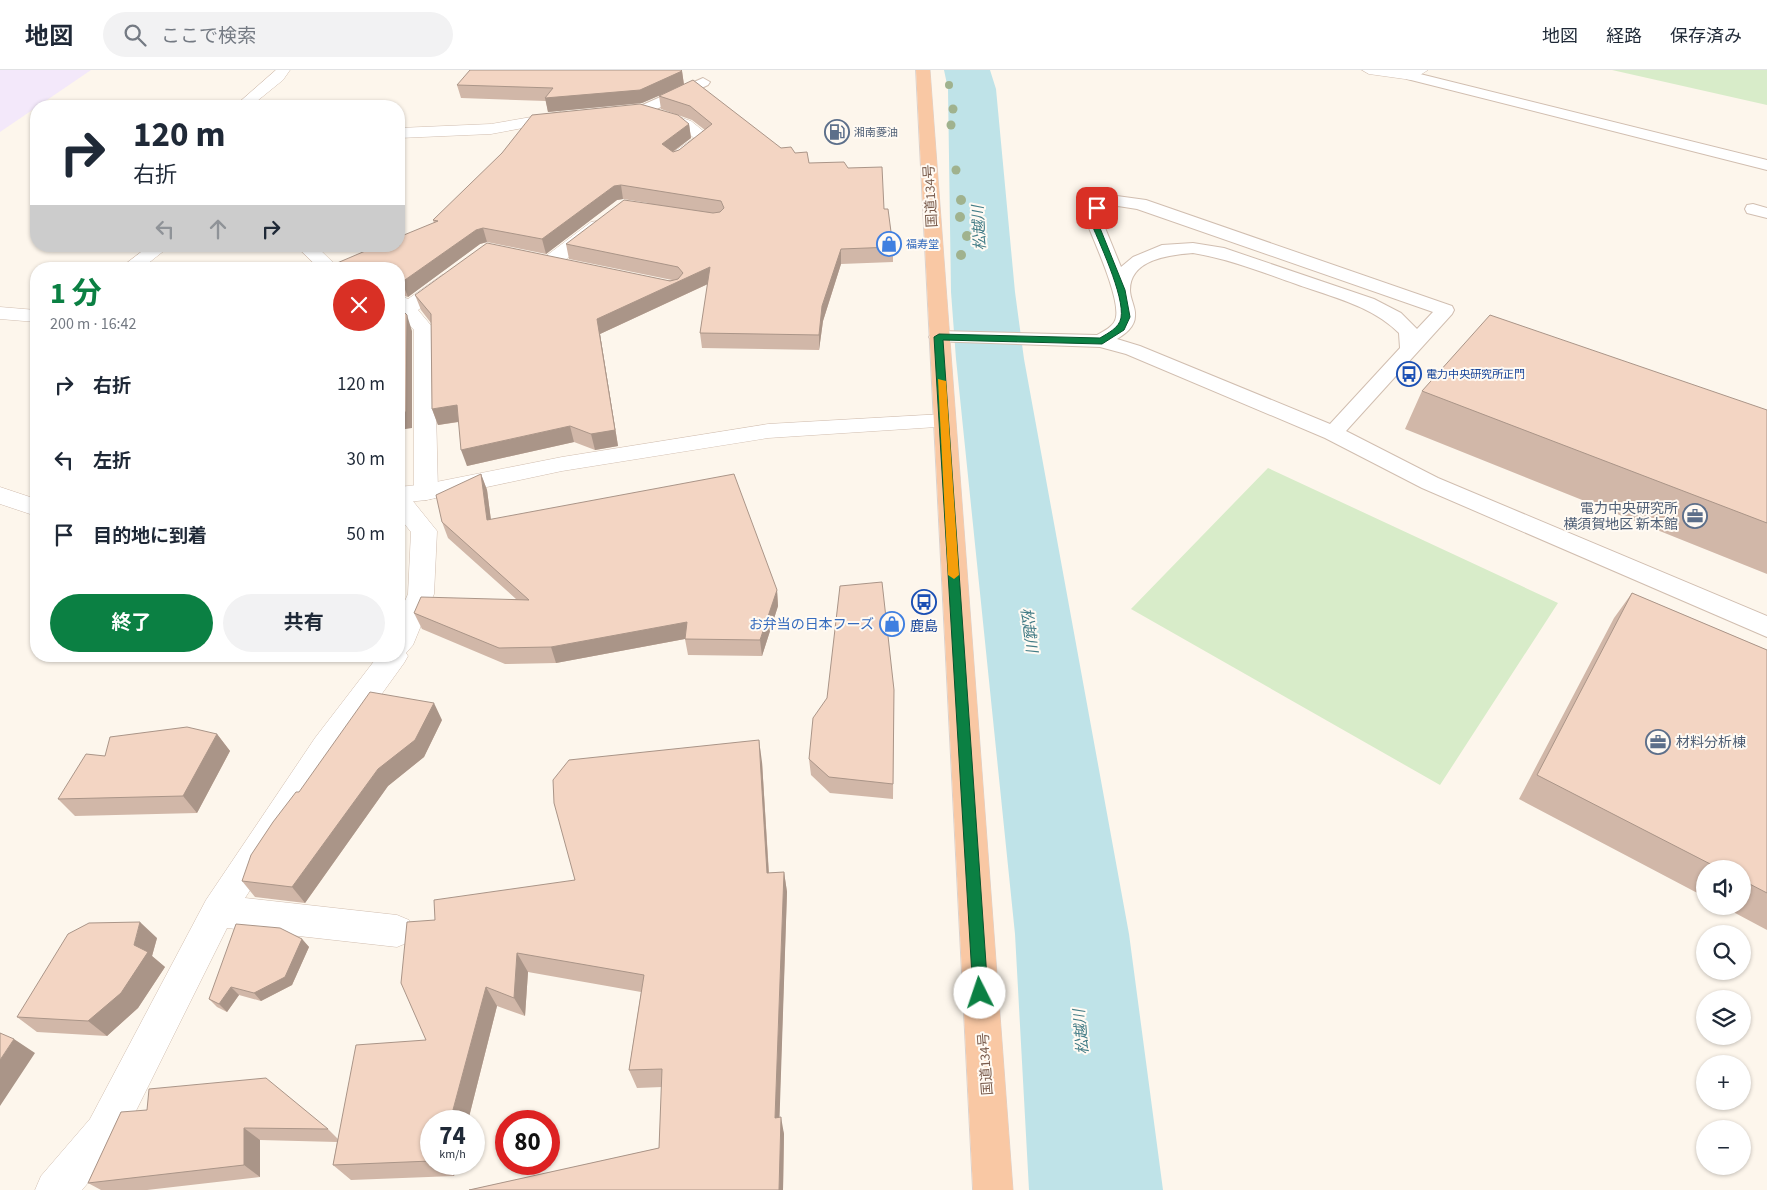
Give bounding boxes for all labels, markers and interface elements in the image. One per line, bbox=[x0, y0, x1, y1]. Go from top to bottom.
search box bbox=[103, 12, 453, 57]
text: 地図 bbox=[25, 19, 73, 54]
icon: search bbox=[121, 21, 149, 49]
text: ここで検索 bbox=[161, 23, 256, 50]
text: 地図 bbox=[1542, 24, 1578, 49]
text: 経路 bbox=[1606, 24, 1642, 49]
text: 保存済み bbox=[1670, 24, 1742, 49]
text: 120 m bbox=[133, 110, 225, 160]
fuel station icon: 湘南菱油 bbox=[824, 119, 850, 145]
icon: right bbox=[50, 120, 115, 185]
place label: 湘南菱油 bbox=[854, 125, 898, 140]
text: 右折 bbox=[133, 159, 177, 191]
street label: 国道134号 bbox=[919, 164, 943, 228]
pin bbox=[1076, 187, 1118, 229]
icon: arrive bbox=[1083, 194, 1111, 222]
water label: 松越川 bbox=[968, 203, 991, 251]
icon: left bbox=[151, 215, 179, 243]
icon: ahead bbox=[204, 215, 232, 243]
icon: right bbox=[257, 215, 285, 243]
shop icon: 福寿堂 bbox=[876, 231, 902, 257]
place label: 福寿堂 bbox=[906, 237, 939, 252]
text: 1 分 bbox=[50, 272, 102, 315]
button: close bbox=[333, 279, 385, 331]
text: 200 m · 16:42 bbox=[50, 313, 137, 335]
bus stop icon: 電力中央研究所正門 bbox=[1396, 361, 1422, 387]
place label: 電力中央研究所正門 bbox=[1426, 367, 1525, 382]
icon: right bbox=[50, 371, 78, 399]
text: 120 m bbox=[337, 371, 385, 398]
text: 右折 bbox=[93, 373, 131, 400]
icon: left bbox=[50, 446, 78, 474]
text: 30 m bbox=[347, 446, 385, 473]
text: 左折 bbox=[93, 448, 131, 475]
place label: 電力中央研究所 横須賀地区 新本館 bbox=[1563, 499, 1678, 535]
office icon: 電力中央研究所 横須賀地区 新本館 bbox=[1682, 503, 1708, 529]
icon: arrive bbox=[50, 521, 78, 549]
text: 50 m bbox=[347, 521, 385, 548]
text: 目的地に到着 bbox=[93, 523, 207, 550]
bus stop icon: 鹿島 bbox=[911, 589, 937, 615]
button: 終了 bbox=[50, 594, 213, 652]
button: 共有 bbox=[223, 594, 385, 652]
water label: 松越川 bbox=[1015, 606, 1042, 656]
shop icon: お弁当の日本フーズ bbox=[879, 611, 905, 637]
place label: お弁当の日本フーズ bbox=[749, 615, 874, 635]
place label: 鹿島 bbox=[910, 617, 938, 637]
office icon: 材料分析棟 bbox=[1645, 729, 1671, 755]
place label: 材料分析棟 bbox=[1676, 733, 1746, 753]
map controls bbox=[1696, 860, 1751, 1175]
button: sound bbox=[1696, 860, 1751, 915]
button: search bbox=[1696, 925, 1751, 980]
position arrow bbox=[953, 966, 1005, 1018]
button: layers bbox=[1696, 990, 1751, 1045]
water label: 松越川 bbox=[1069, 1007, 1094, 1055]
street label: 国道134号 bbox=[974, 1032, 998, 1096]
button: + bbox=[1696, 1055, 1751, 1110]
speed limit sign: 80 bbox=[495, 1110, 560, 1175]
text: 74 bbox=[439, 1118, 466, 1154]
button: − bbox=[1696, 1120, 1751, 1175]
text: km/h bbox=[439, 1146, 466, 1163]

